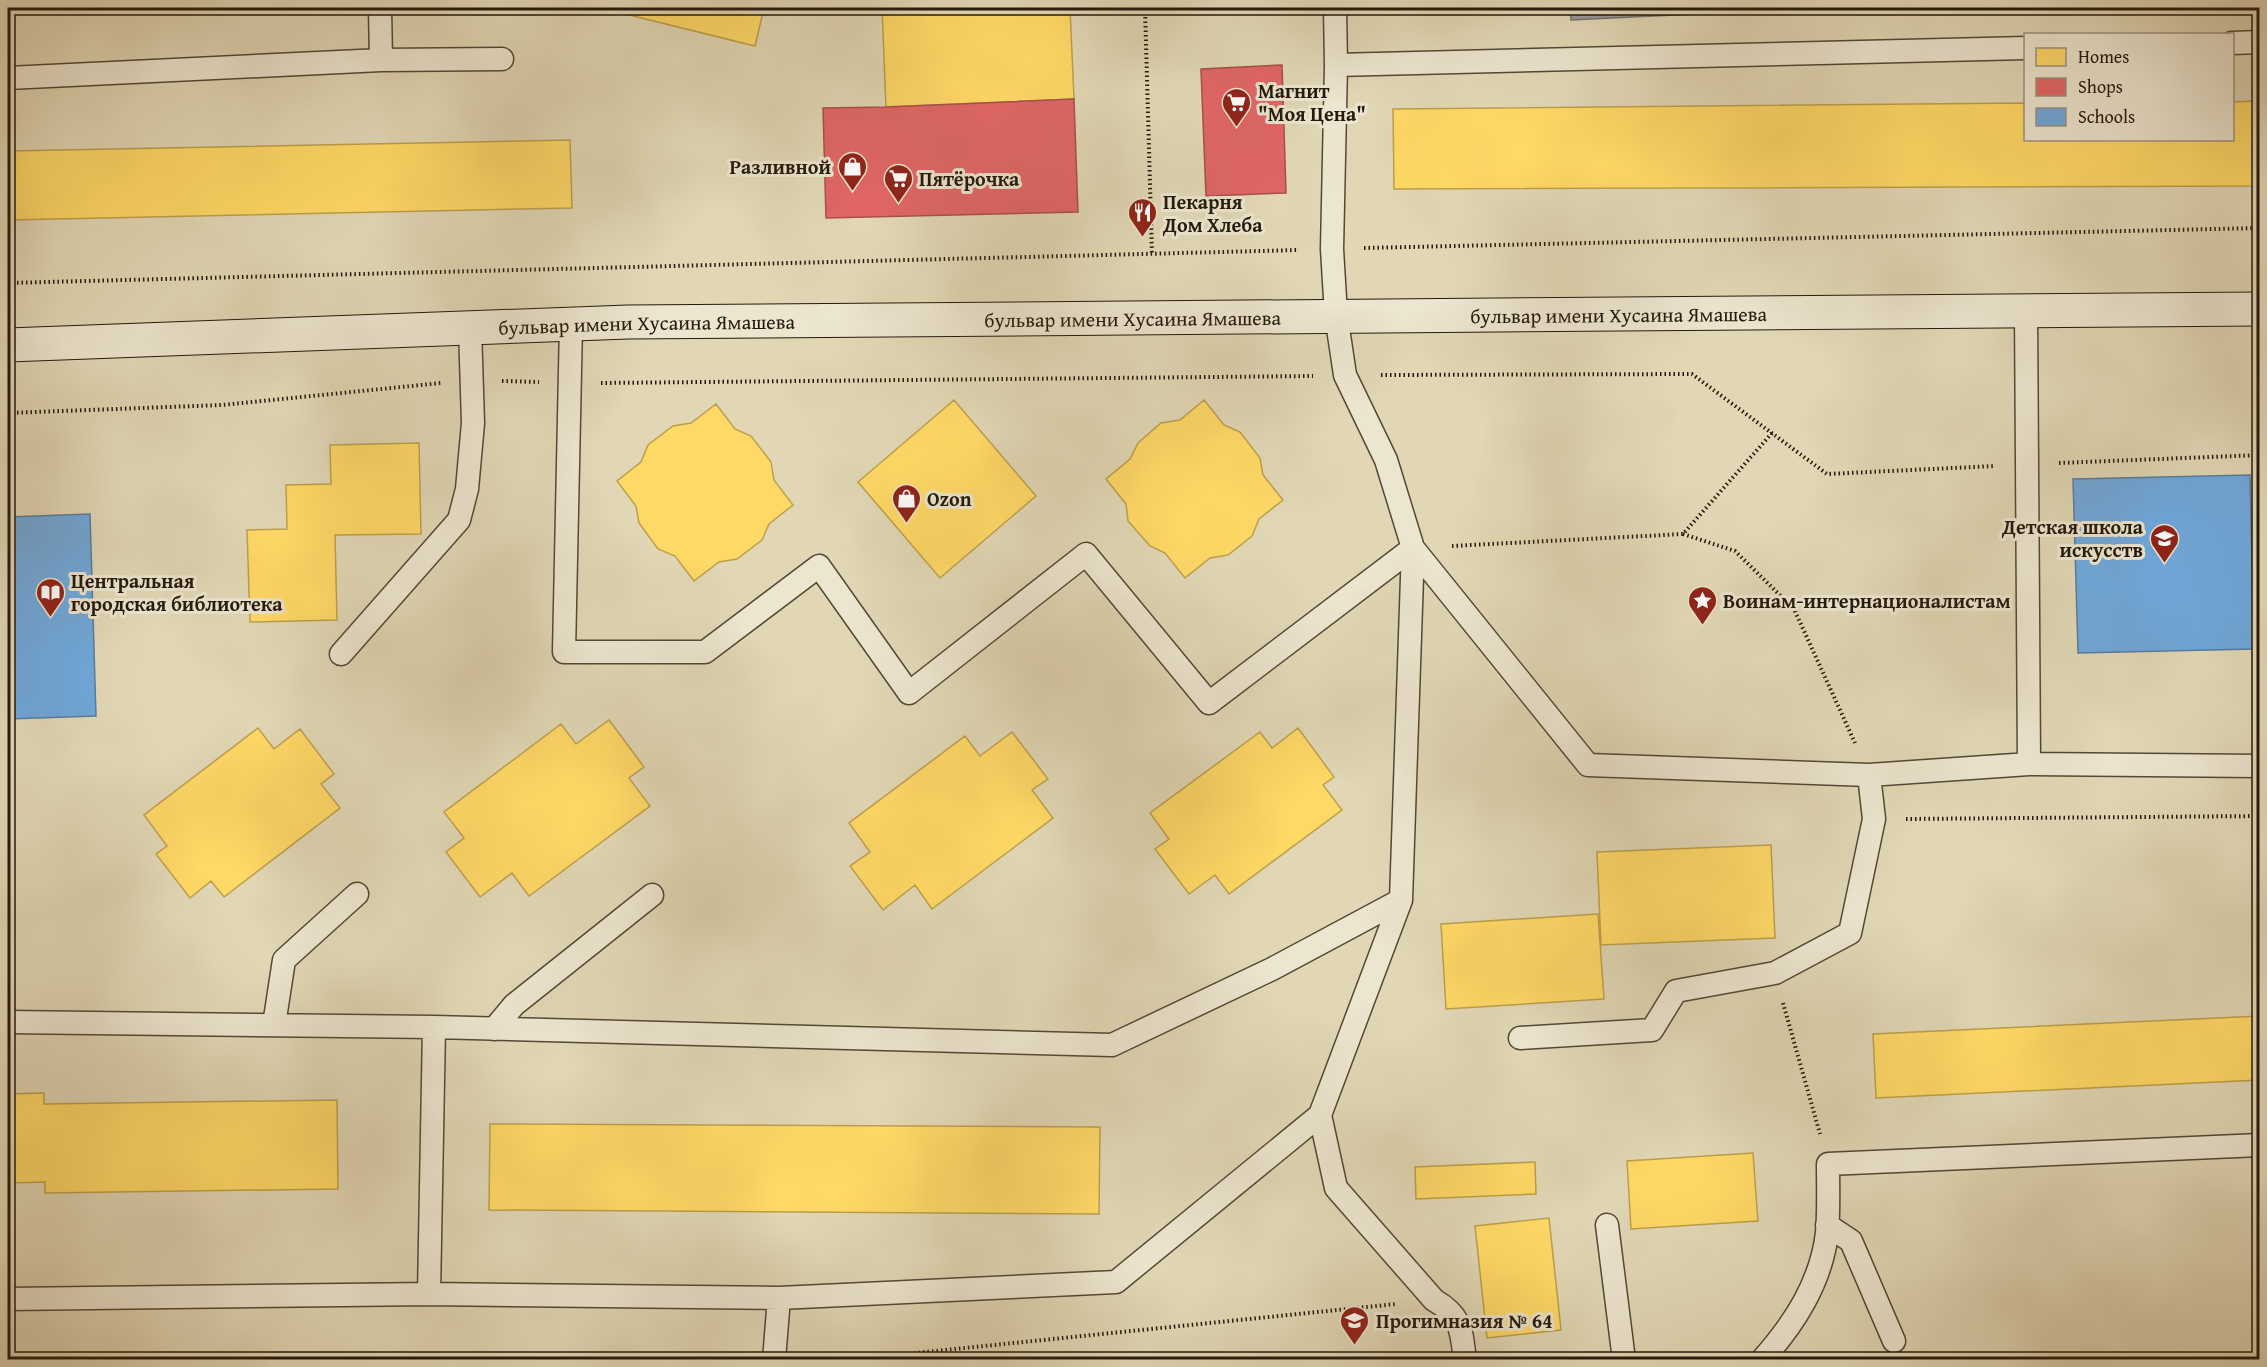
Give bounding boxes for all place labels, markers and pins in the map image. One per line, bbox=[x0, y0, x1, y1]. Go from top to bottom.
place label: Магнит "Моя Цена" bbox=[1258, 76, 1366, 128]
supermarket icon: Магнит "Моя Цена" bbox=[1221, 86, 1253, 128]
shop icon: Разливной bbox=[836, 150, 868, 192]
place label: Разливной bbox=[729, 152, 831, 181]
supermarket icon: Пятёрочка bbox=[882, 162, 914, 204]
place label: Пятёрочка bbox=[919, 164, 1020, 193]
place label: Пекарня Дом Хлеба bbox=[1162, 187, 1263, 239]
restaurant icon: Пекарня Дом Хлеба bbox=[1126, 196, 1158, 238]
shop icon: Ozon bbox=[890, 482, 922, 524]
place label: Ozon bbox=[927, 484, 972, 513]
place label: Детская школа искусств bbox=[2001, 512, 2144, 564]
school or university icon: Детская школа искусств bbox=[2148, 522, 2180, 564]
place label: Центральная городская библиотека bbox=[71, 566, 283, 618]
library icon: Центральная городская библиотека bbox=[34, 576, 66, 618]
place icon: Воинам-интернационалистам bbox=[1686, 584, 1718, 626]
place label: Воинам-интернационалистам bbox=[1723, 586, 2011, 615]
school or university icon: Прогимназия № 64 bbox=[1339, 1304, 1371, 1346]
place label: Прогимназия № 64 bbox=[1376, 1306, 1553, 1335]

